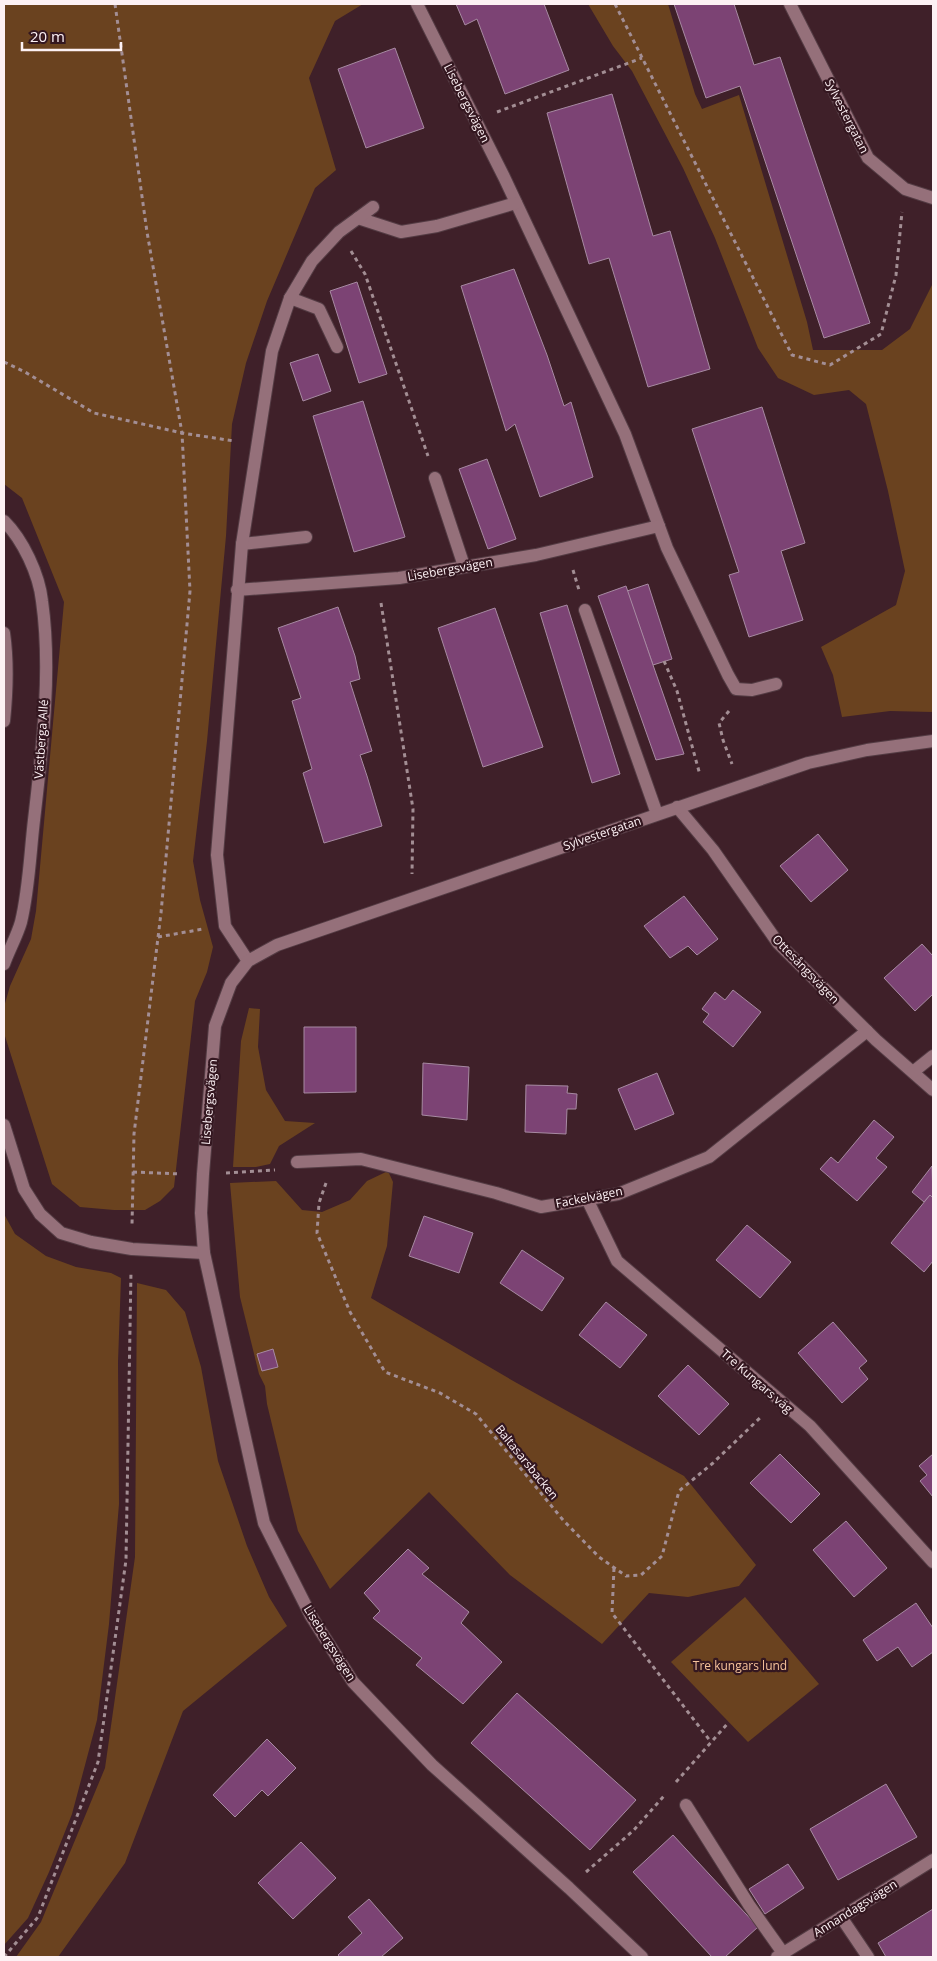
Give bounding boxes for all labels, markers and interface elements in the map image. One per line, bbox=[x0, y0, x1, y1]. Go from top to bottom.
scale bar bbox=[22, 20, 121, 52]
text: 20 m bbox=[30, 26, 65, 46]
street label: Lisebergsvägen bbox=[440, 61, 494, 145]
street label: Sylvestergatan bbox=[821, 76, 873, 156]
street label: Lisebergsvägen bbox=[406, 553, 494, 585]
street label: Västberga Allé bbox=[30, 699, 52, 779]
street label: Sylvestergatan bbox=[561, 812, 643, 854]
street label: Ottesångsvägen bbox=[769, 931, 843, 1007]
street label: Lisebergsvägen bbox=[197, 1058, 221, 1146]
street label: Fackelvägen bbox=[554, 1182, 624, 1212]
street label: Tre Kungars väg bbox=[718, 1345, 797, 1417]
street label: Baltasarsbacken bbox=[492, 1421, 562, 1503]
street label: Lisebergsvägen bbox=[300, 1602, 360, 1684]
park label: Tre kungars lund bbox=[693, 1657, 787, 1674]
street label: Annandagsvägen bbox=[810, 1875, 900, 1941]

